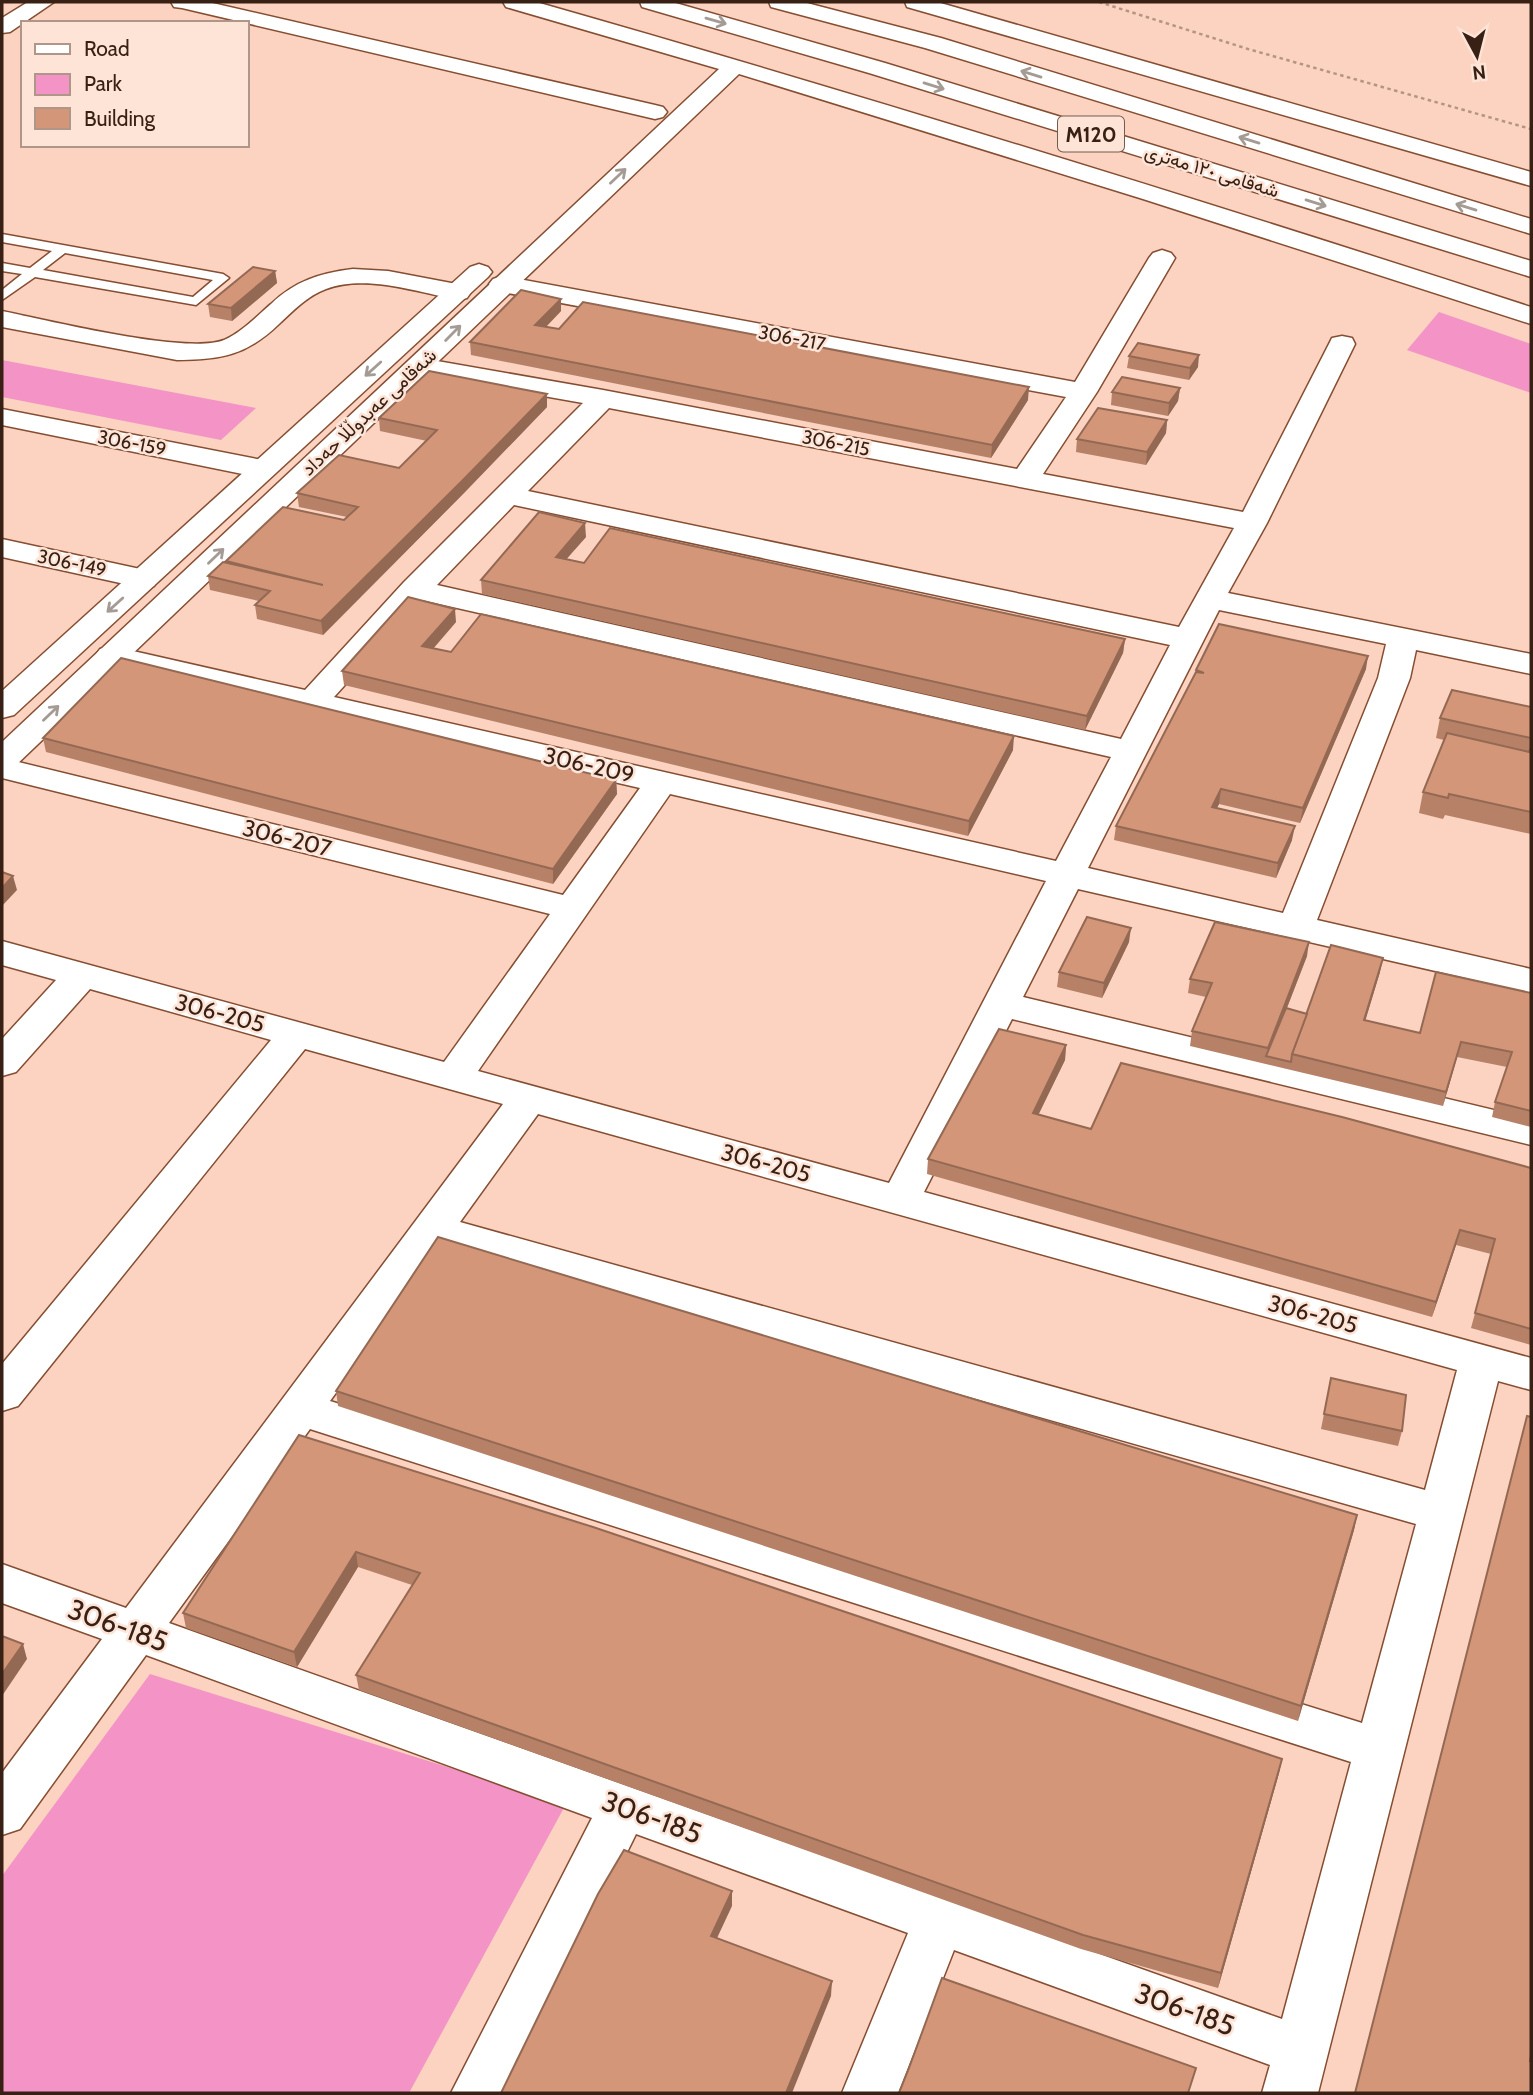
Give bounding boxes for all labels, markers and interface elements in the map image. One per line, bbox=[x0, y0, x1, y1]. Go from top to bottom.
one-way arrow bbox=[705, 15, 727, 28]
legend bbox=[21, 21, 248, 147]
north arrow bbox=[1442, 21, 1512, 91]
text: Road bbox=[84, 36, 130, 61]
text: N bbox=[1471, 60, 1487, 85]
one-way arrow bbox=[1020, 66, 1042, 79]
text: Park bbox=[84, 71, 122, 96]
one-way arrow bbox=[923, 80, 945, 93]
text: Building bbox=[84, 106, 156, 131]
road number: M120 bbox=[1058, 116, 1124, 152]
one-way arrow bbox=[1238, 133, 1260, 146]
street label: شەقامی ١٢٠ مەتری bbox=[1142, 140, 1282, 202]
one-way arrow bbox=[609, 168, 626, 185]
one-way arrow bbox=[1304, 197, 1326, 210]
one-way arrow bbox=[1455, 200, 1477, 213]
street label: 306-217 bbox=[757, 320, 828, 356]
one-way arrow bbox=[444, 325, 461, 342]
street label: شەقامی عەبدوڵڵا حەداد bbox=[297, 344, 441, 480]
one-way arrow bbox=[365, 360, 382, 377]
street label: 306-159 bbox=[96, 425, 168, 461]
street label: 306-215 bbox=[800, 425, 872, 461]
street label: 306-149 bbox=[35, 544, 109, 582]
one-way arrow bbox=[207, 548, 224, 565]
one-way arrow bbox=[107, 596, 124, 613]
one-way arrow bbox=[42, 705, 59, 722]
street label: 306-209 bbox=[541, 741, 637, 789]
street label: 306-207 bbox=[240, 813, 335, 863]
street label: 306-205 bbox=[172, 988, 268, 1038]
street label: 306-205 bbox=[718, 1138, 814, 1188]
street label: 306-205 bbox=[1265, 1289, 1361, 1339]
street label: 306-185 bbox=[64, 1591, 172, 1659]
street label: 306-185 bbox=[598, 1783, 706, 1851]
street label: 306-185 bbox=[1131, 1975, 1239, 2043]

